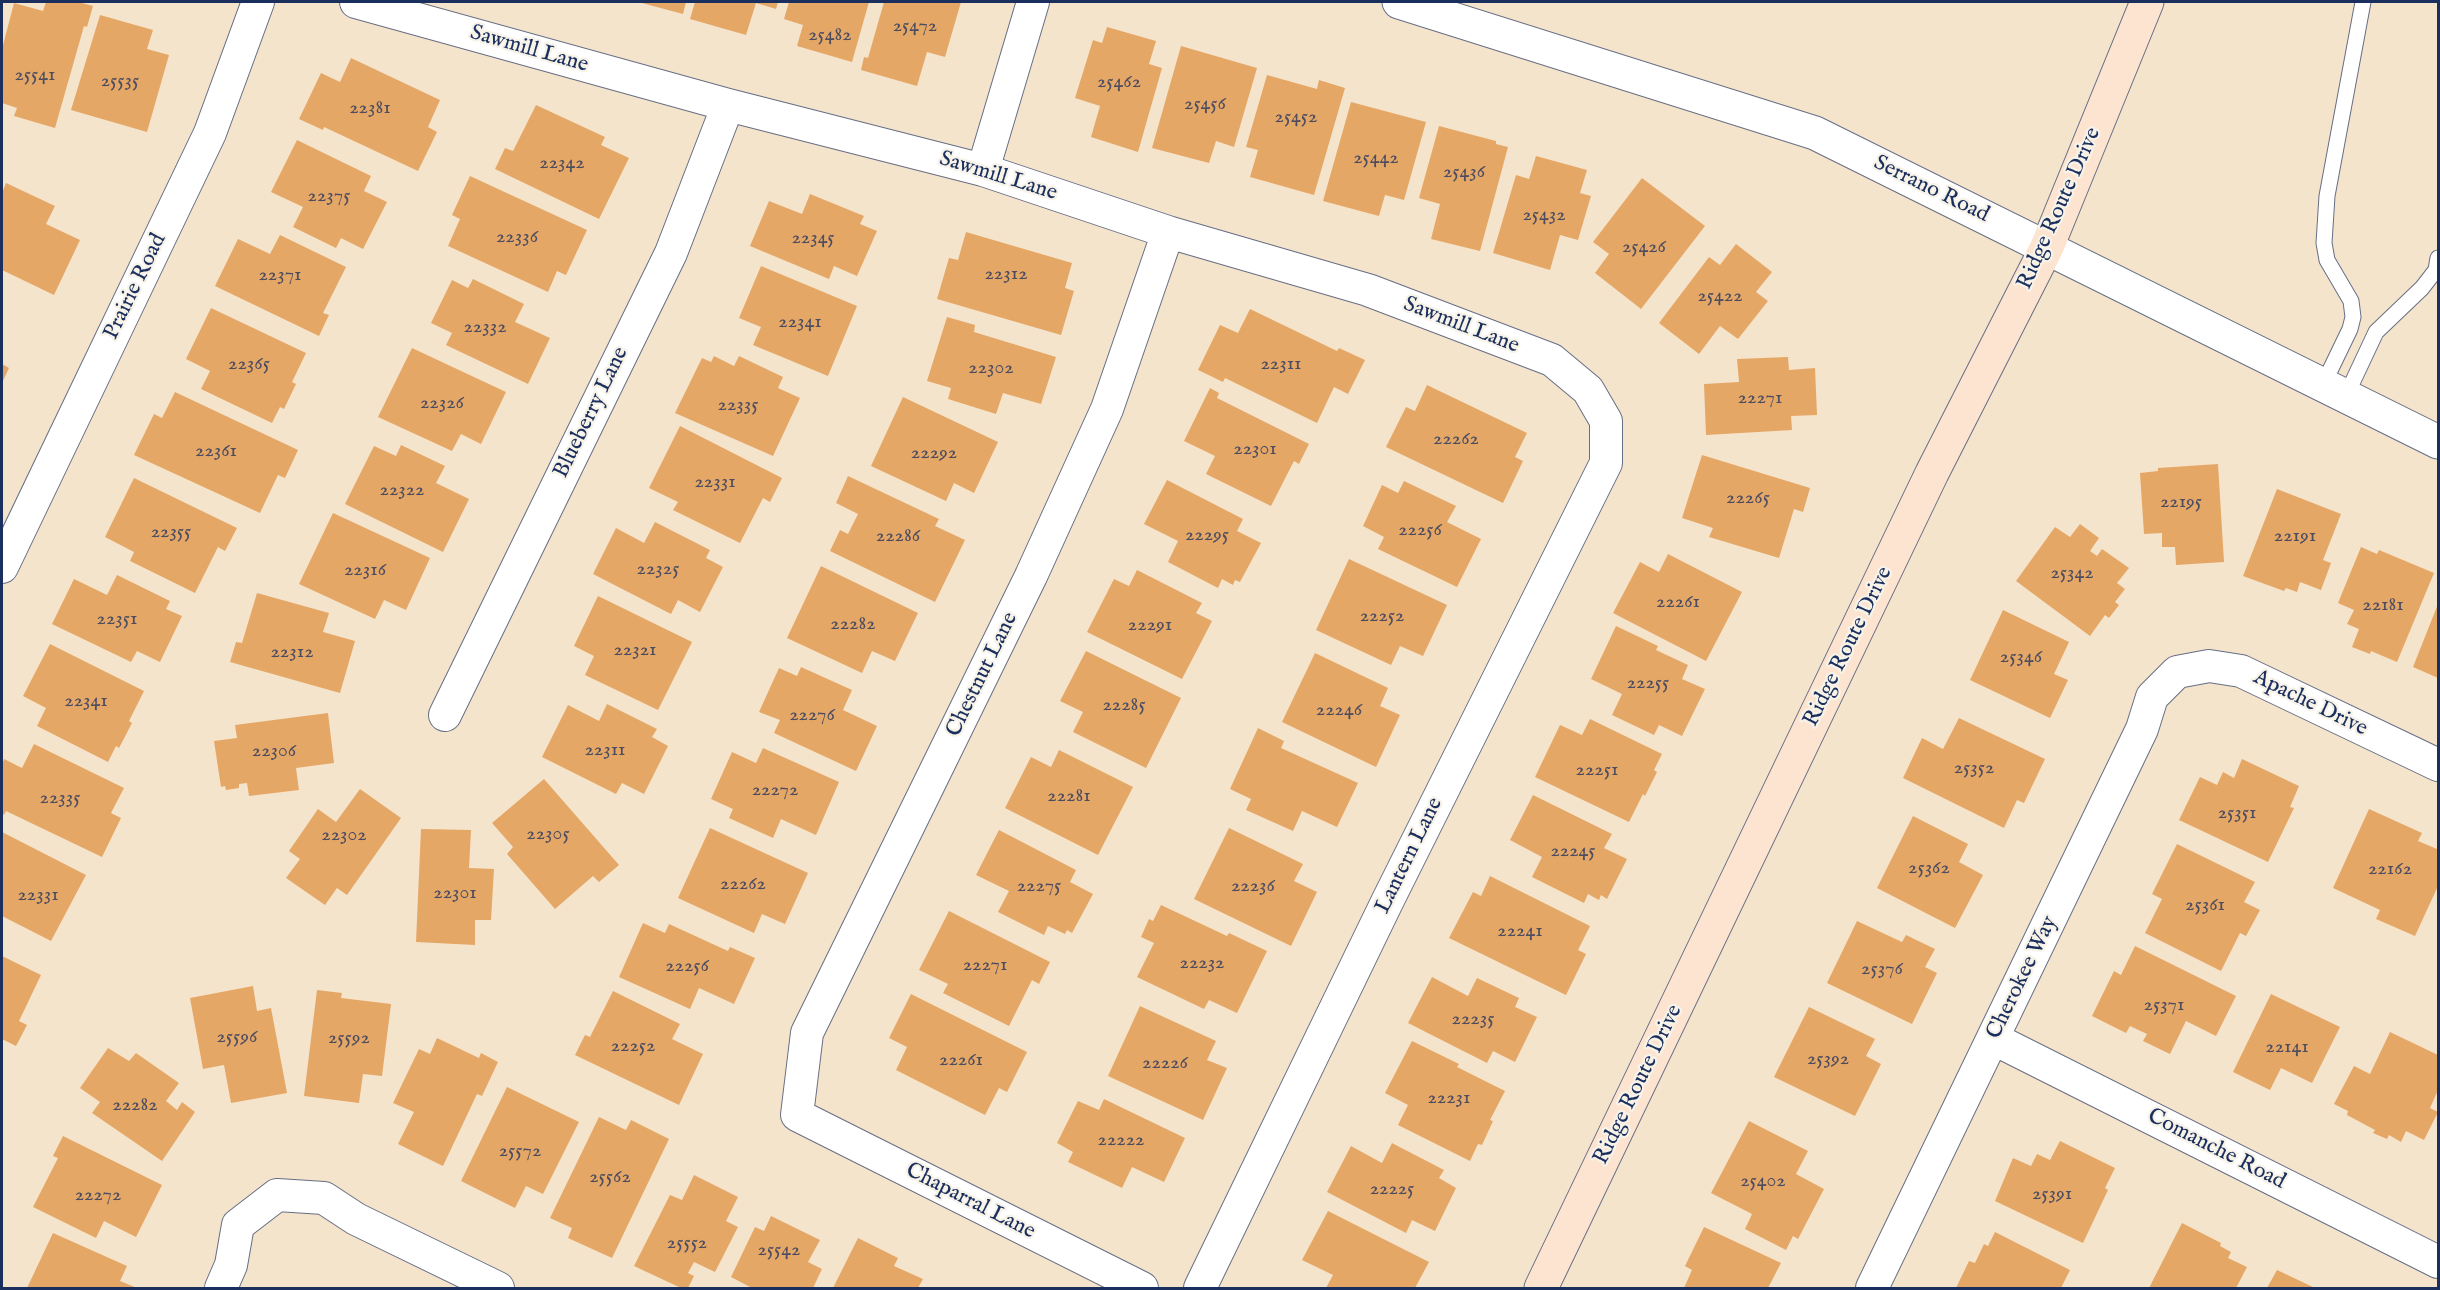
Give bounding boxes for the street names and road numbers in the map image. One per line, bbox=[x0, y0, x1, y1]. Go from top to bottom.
street label: Sawmill Lane bbox=[467, 21, 591, 79]
street label: Ridge Route Drive bbox=[2012, 124, 2108, 294]
street label: Sawmill Lane bbox=[936, 147, 1060, 207]
street label: Serrano Road bbox=[1869, 151, 1993, 229]
street label: Prairie Road bbox=[99, 230, 173, 344]
street label: Sawmill Lane bbox=[1399, 292, 1523, 360]
street label: Blueberry Lane bbox=[549, 343, 635, 483]
street label: Ridge Route Drive bbox=[1799, 563, 1899, 731]
street label: Chestnut Lane bbox=[942, 609, 1024, 741]
street label: Apache Drive bbox=[2249, 665, 2371, 743]
street label: Lantern Lane bbox=[1371, 794, 1449, 918]
street label: Cherokee Way bbox=[1982, 912, 2064, 1044]
street label: Ridge Route Drive bbox=[1589, 1001, 1689, 1169]
street label: Comanche Road bbox=[2143, 1104, 2289, 1196]
street label: Chaparral Lane bbox=[901, 1158, 1039, 1246]

